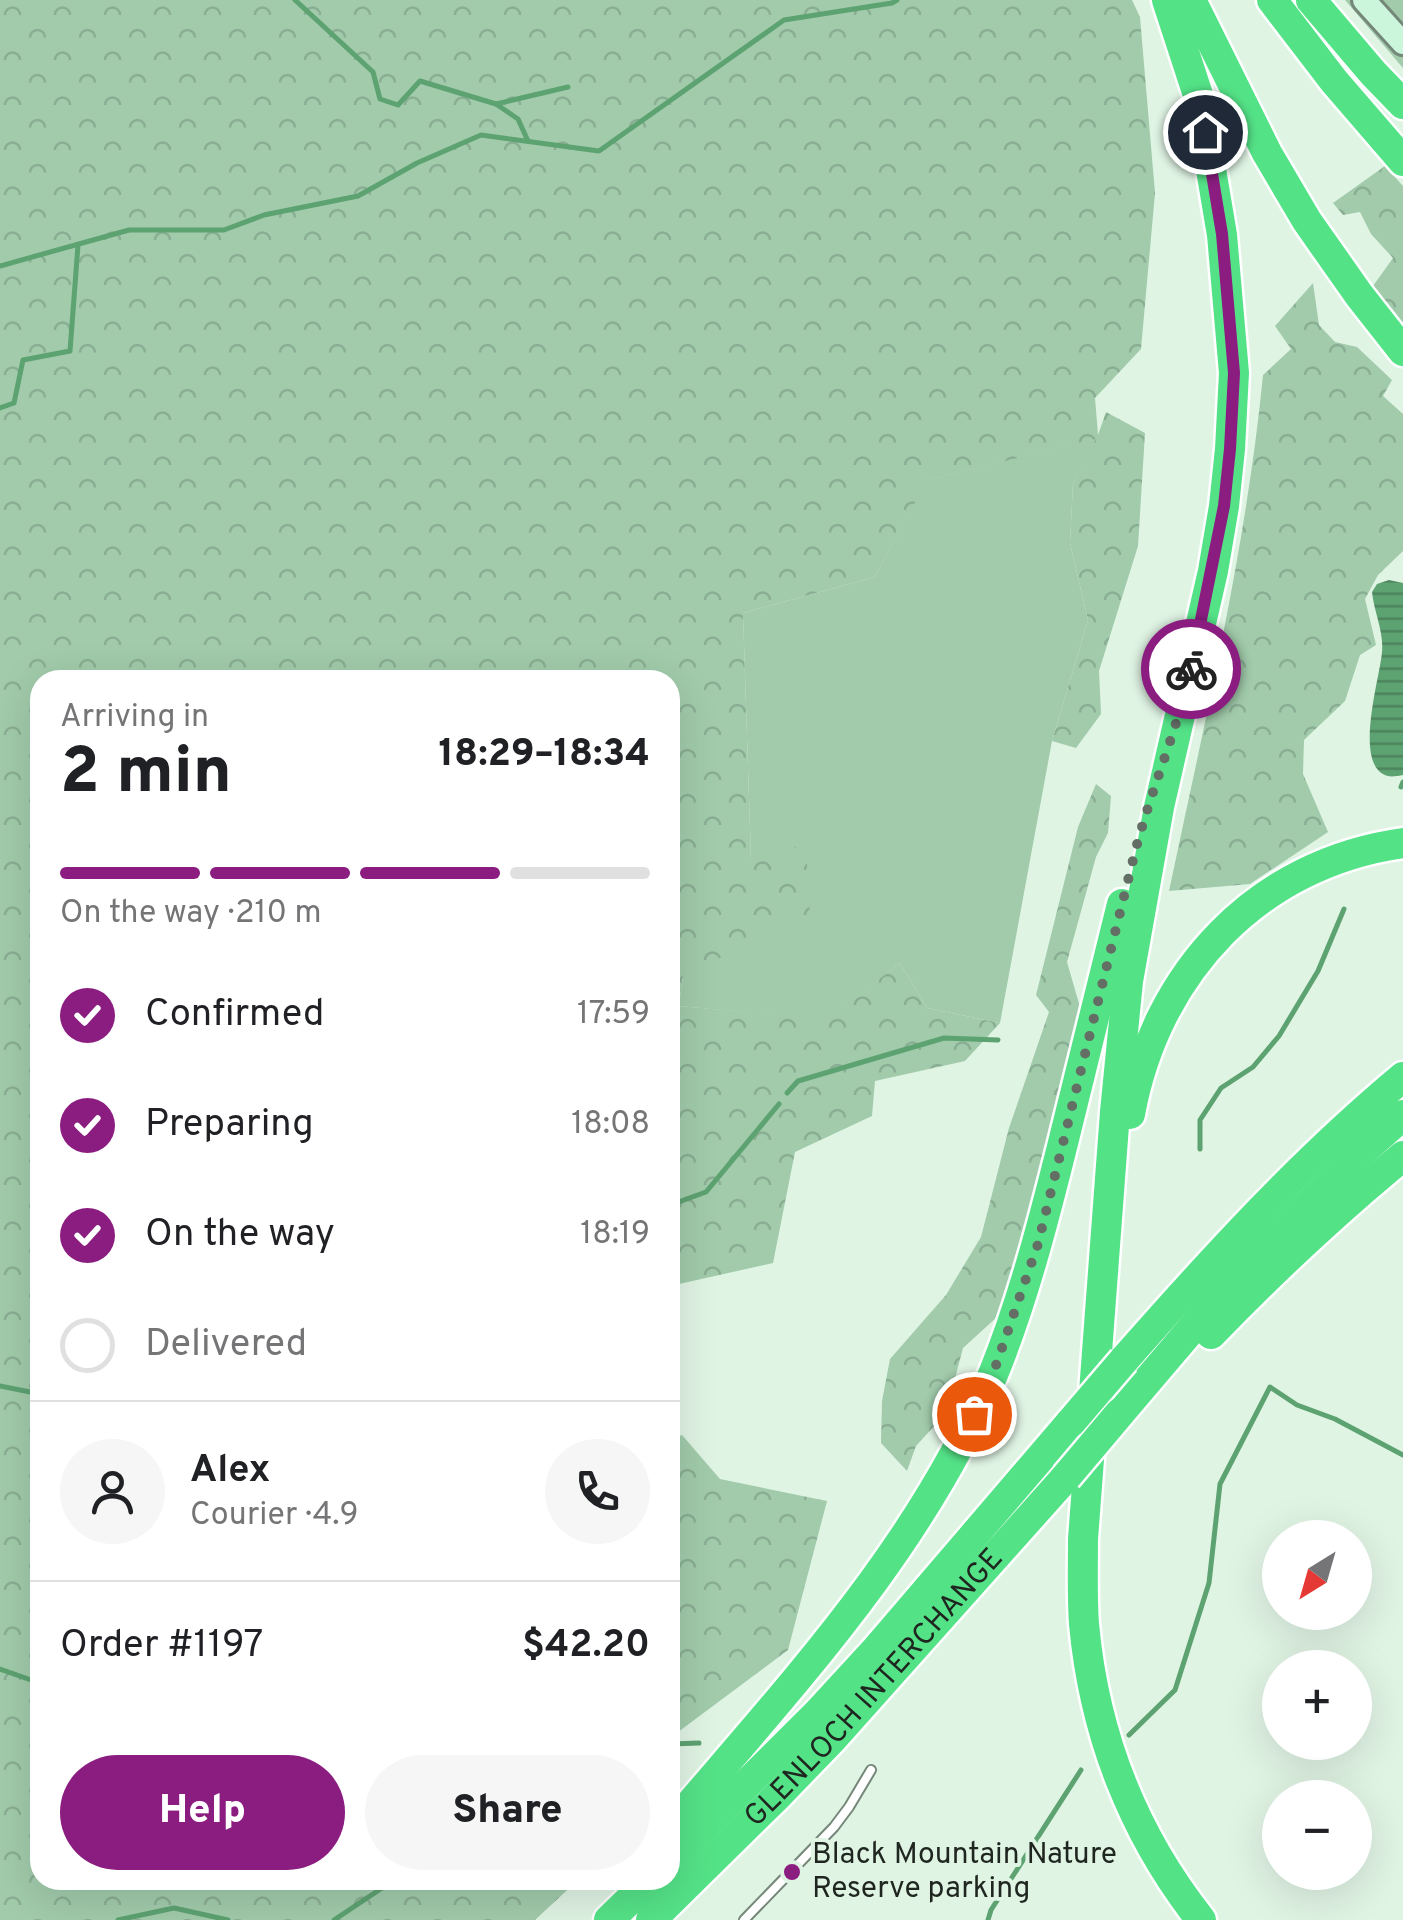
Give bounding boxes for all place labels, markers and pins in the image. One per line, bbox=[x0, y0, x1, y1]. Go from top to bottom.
pin bbox=[1163, 90, 1248, 175]
pin bbox=[932, 1372, 1017, 1457]
place label: Black Mountain Nature Reserve parking bbox=[812, 1837, 1117, 1908]
marker: Black Mountain Nature Reserve parking bbox=[781, 1861, 803, 1883]

